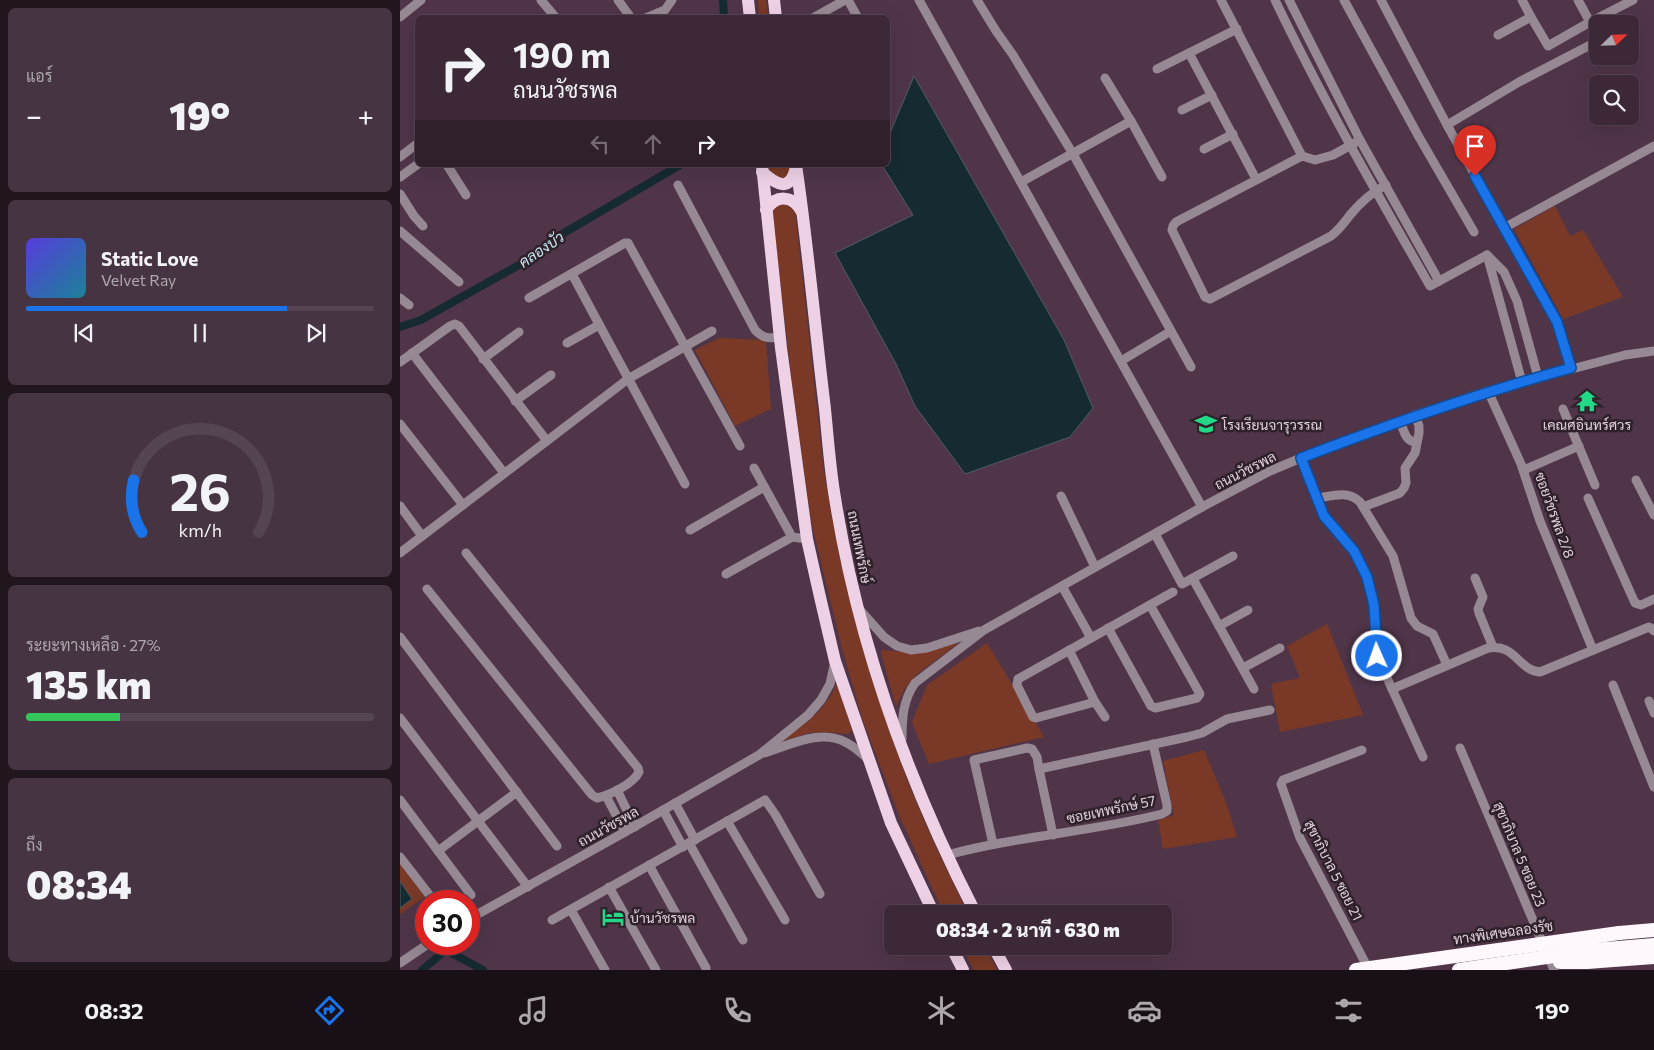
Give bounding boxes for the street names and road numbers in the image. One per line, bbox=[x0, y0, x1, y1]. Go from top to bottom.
street label: ถนนวัชรพล bbox=[1211, 447, 1279, 493]
street label: ซอยวัชรพล 2/8 bbox=[1532, 470, 1578, 560]
street label: ถนนเทพรักษ์ bbox=[845, 509, 875, 585]
street label: ซอยเทพรักษ์ 57 bbox=[1065, 791, 1157, 827]
street label: สุขาภิบาล 5 ซอย 23 bbox=[1488, 799, 1550, 910]
street label: ถนนวัชรพล bbox=[575, 802, 641, 850]
street label: สุขาภิบาล 5 ซอย 21 bbox=[1300, 817, 1367, 924]
street label: ทางพิเศษฉลองรัช bbox=[1452, 917, 1554, 947]

